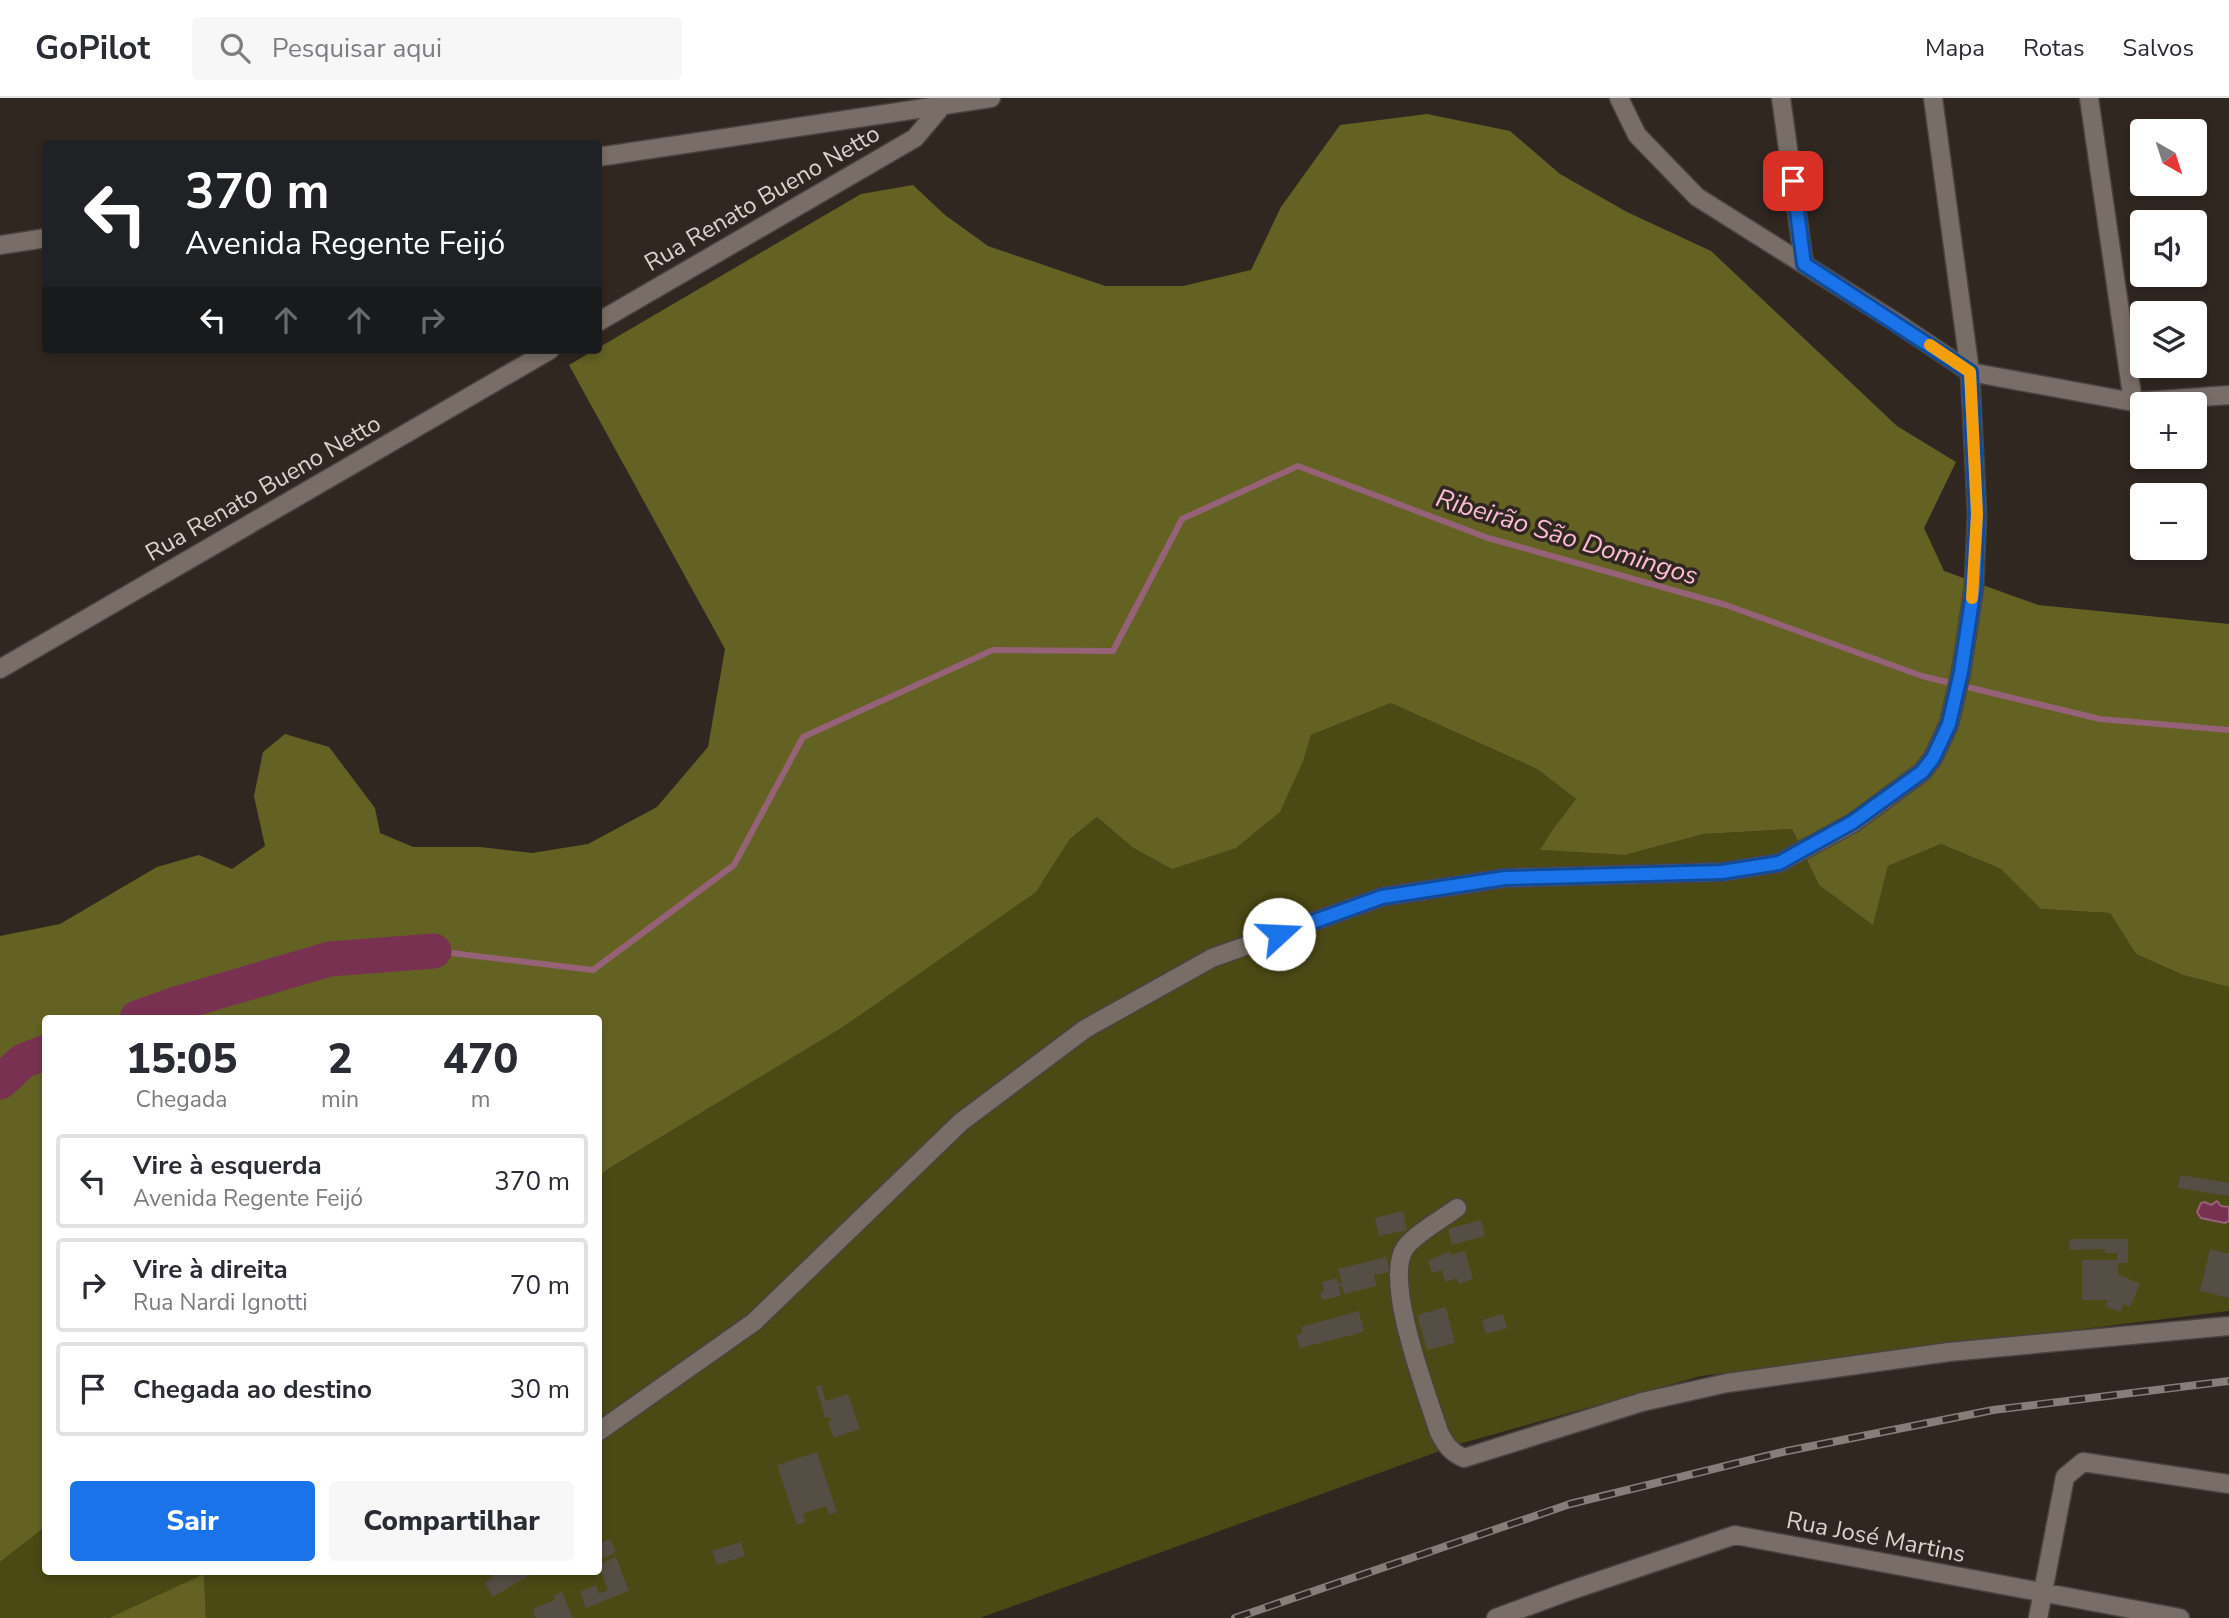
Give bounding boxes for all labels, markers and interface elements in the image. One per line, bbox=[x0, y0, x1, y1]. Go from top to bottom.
search box bbox=[192, 17, 682, 80]
text: GoPilot bbox=[35, 26, 150, 71]
icon: search bbox=[216, 29, 254, 67]
text: Pesquisar aqui bbox=[272, 31, 442, 66]
text: Mapa bbox=[1925, 32, 1985, 64]
text: Rotas bbox=[2023, 32, 2085, 64]
text: Salvos bbox=[2123, 32, 2194, 64]
street label: Rua Renato Bueno Netto bbox=[638, 117, 886, 279]
north arrow bbox=[2130, 119, 2207, 196]
map controls bbox=[2130, 119, 2207, 560]
pin bbox=[1763, 151, 1823, 211]
text: 370 m bbox=[185, 158, 329, 225]
icon: arrive bbox=[1774, 162, 1812, 200]
icon: left bbox=[70, 168, 161, 259]
button: sound bbox=[2130, 210, 2207, 287]
text: Avenida Regente Feijó bbox=[185, 222, 505, 265]
icon: left bbox=[194, 301, 232, 339]
icon: ahead bbox=[267, 301, 305, 339]
icon: ahead bbox=[340, 301, 378, 339]
icon: right bbox=[413, 301, 451, 339]
button: layers bbox=[2130, 301, 2207, 378]
button: + bbox=[2130, 392, 2207, 469]
street label: Rua Renato Bueno Netto bbox=[139, 407, 387, 569]
water label: Ribeirão São Domingos bbox=[1432, 480, 1702, 594]
button: − bbox=[2130, 483, 2207, 560]
position arrow bbox=[1242, 897, 1316, 971]
text: 15:05 bbox=[126, 1031, 237, 1088]
text: 2 bbox=[327, 1031, 353, 1088]
text: 470 bbox=[443, 1031, 518, 1088]
text: Chegada bbox=[135, 1084, 228, 1115]
text: min bbox=[321, 1084, 359, 1115]
text: m bbox=[471, 1084, 490, 1115]
text: Vire à esquerda bbox=[133, 1148, 322, 1183]
icon: left bbox=[74, 1162, 112, 1200]
text: 370 m bbox=[494, 1164, 570, 1199]
text: Avenida Regente Feijó bbox=[133, 1183, 363, 1214]
text: Vire à direita bbox=[133, 1252, 288, 1287]
icon: right bbox=[74, 1266, 112, 1304]
text: 70 m bbox=[510, 1268, 570, 1303]
text: Rua Nardi Ignotti bbox=[133, 1287, 308, 1318]
icon: arrive bbox=[74, 1370, 112, 1408]
text: Chegada ao destino bbox=[133, 1372, 372, 1407]
text: 30 m bbox=[510, 1372, 570, 1407]
button: Sair bbox=[70, 1481, 315, 1561]
button: Compartilhar bbox=[329, 1481, 574, 1561]
street label: Rua José Martins bbox=[1784, 1504, 1968, 1570]

